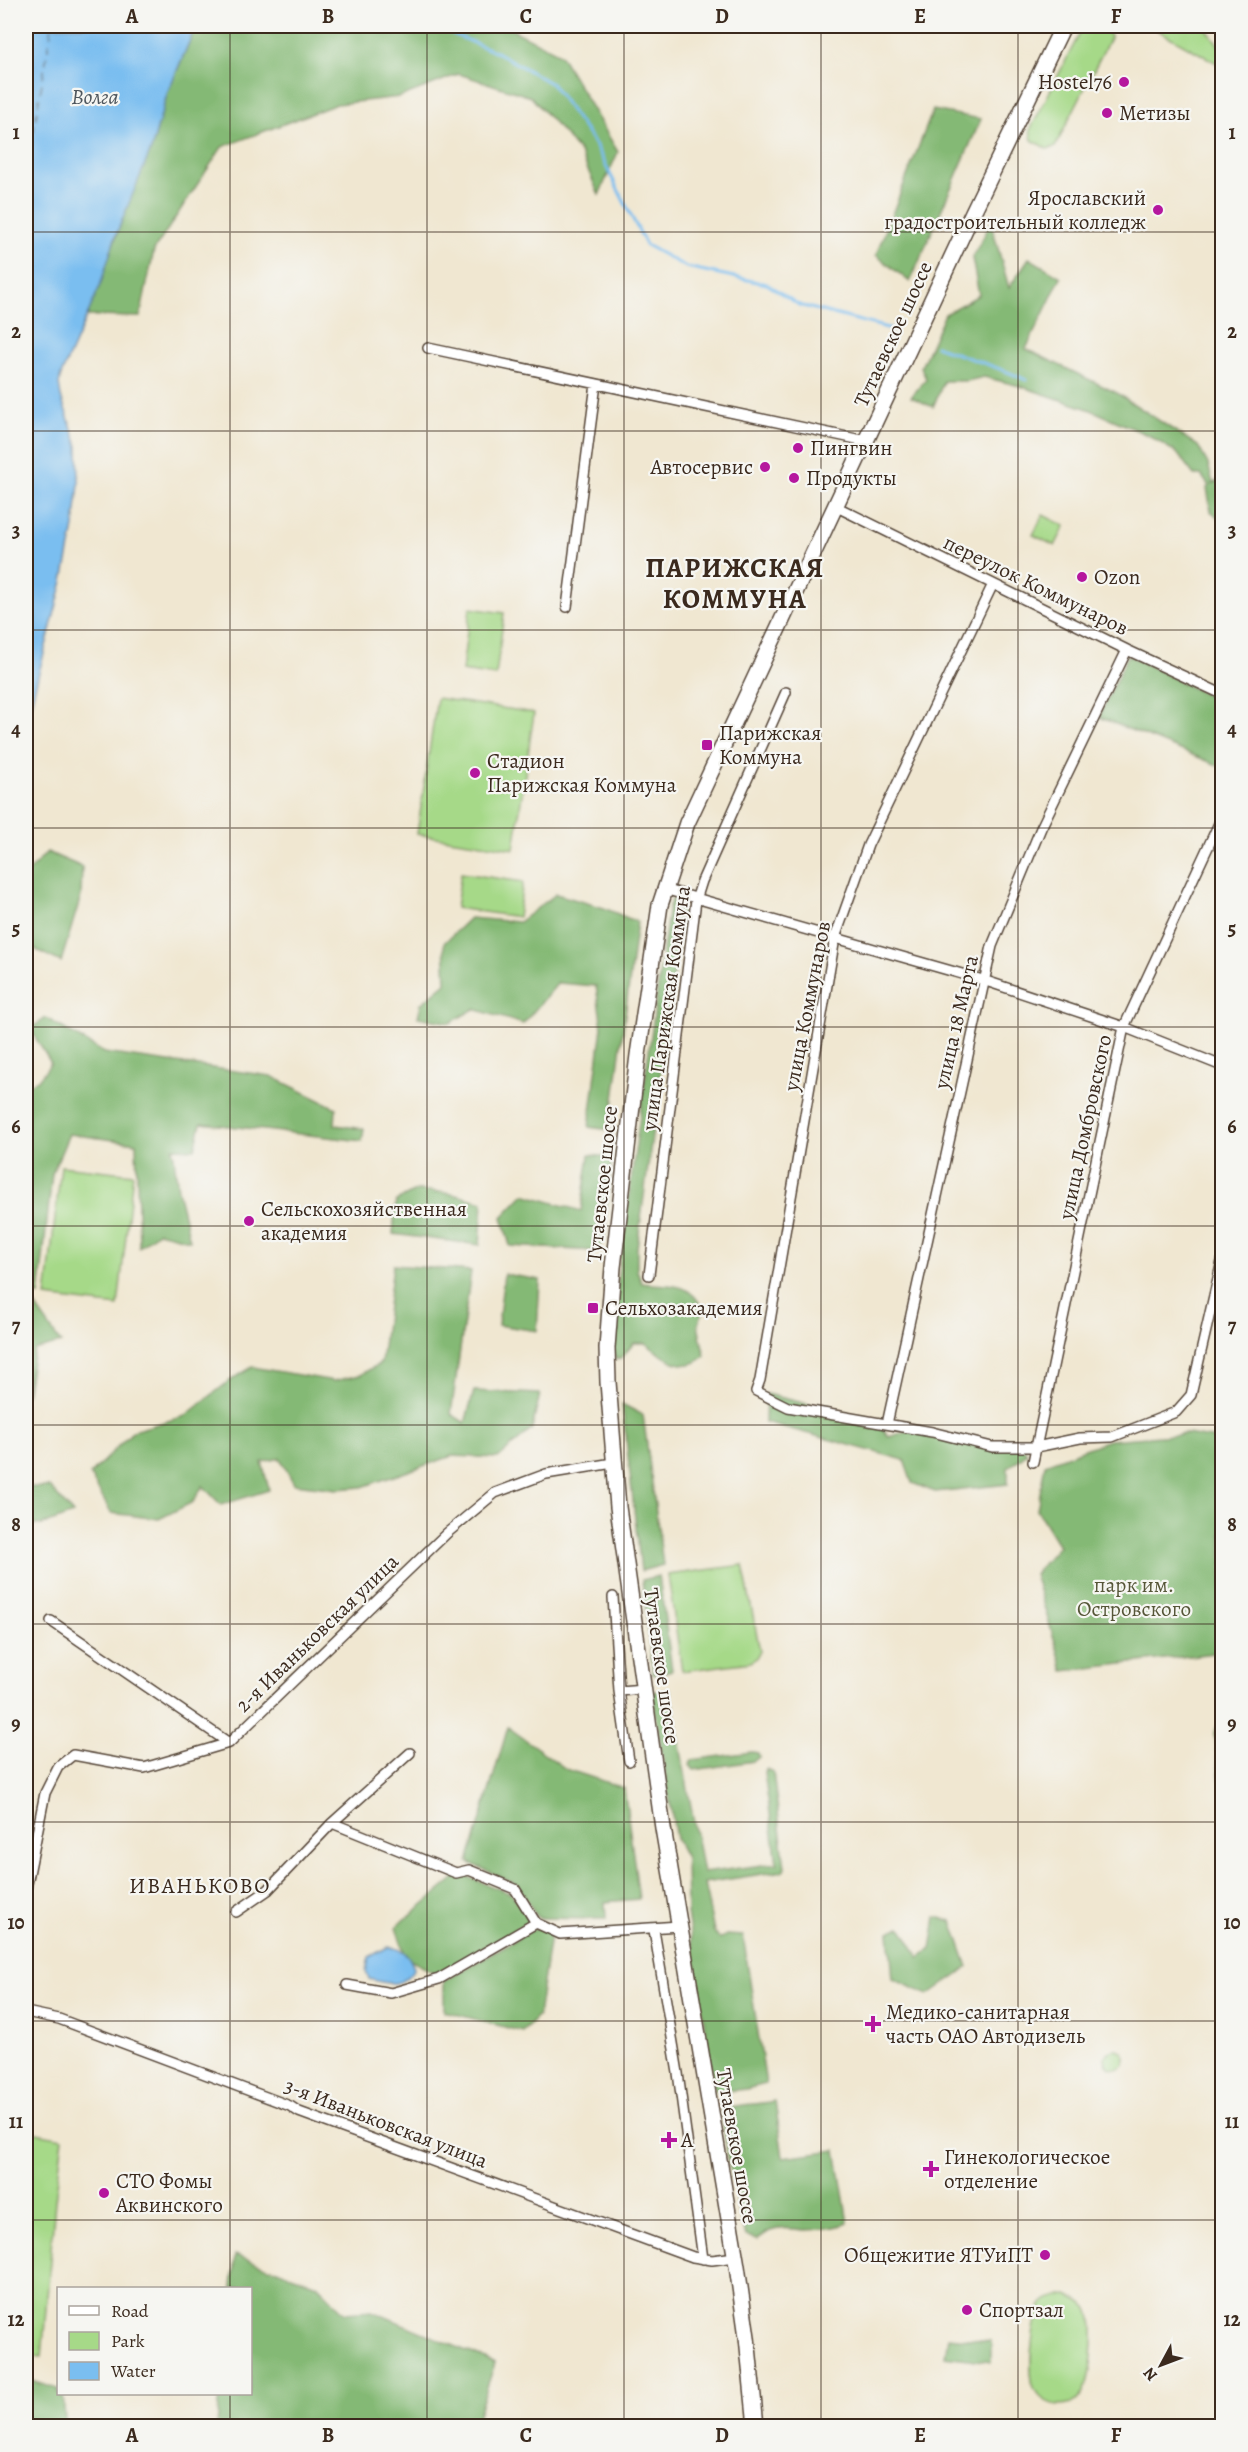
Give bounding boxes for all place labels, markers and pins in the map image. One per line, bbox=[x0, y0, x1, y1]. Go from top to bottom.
place label: Hostel76 bbox=[1038, 68, 1112, 96]
marker: Hostel76 bbox=[1117, 75, 1131, 89]
place label: Метизы bbox=[1119, 99, 1191, 127]
marker: Метизы bbox=[1100, 106, 1114, 120]
place label: Ярославский градостроительный колледж bbox=[884, 184, 1146, 236]
marker: Ярославский градостроительный колледж bbox=[1151, 203, 1165, 217]
place label: Пингвин bbox=[810, 434, 893, 462]
marker: Пингвин bbox=[791, 441, 805, 455]
place label: Автосервис bbox=[649, 453, 753, 481]
marker: Автосервис bbox=[758, 460, 772, 474]
place label: Продукты bbox=[806, 464, 897, 492]
marker: Продукты bbox=[787, 471, 801, 485]
place label: Ozon bbox=[1094, 563, 1140, 591]
marker: Ozon bbox=[1075, 570, 1089, 584]
place label: Парижская Коммуна bbox=[719, 719, 821, 771]
marker: Парижская Коммуна bbox=[700, 738, 714, 752]
place label: Стадион Парижская Коммуна bbox=[487, 747, 677, 799]
marker: Стадион Парижская Коммуна bbox=[468, 766, 482, 780]
place label: Сельскохозяйственная академия bbox=[261, 1195, 467, 1247]
marker: Сельскохозяйственная академия bbox=[242, 1214, 256, 1228]
place label: Сельхозакадемия bbox=[605, 1294, 763, 1322]
marker: Сельхозакадемия bbox=[586, 1301, 600, 1315]
place label: Медико-санитарная часть ОАО Автодизель bbox=[886, 1998, 1085, 2050]
marker: Медико-санитарная часть ОАО Автодизель bbox=[864, 2015, 882, 2033]
place label: А bbox=[680, 2126, 694, 2154]
marker: А bbox=[662, 2133, 676, 2147]
place label: Гинекологическое отделение bbox=[944, 2143, 1110, 2195]
marker: Гинекологическое отделение bbox=[922, 2160, 940, 2178]
place label: СТО Фомы Аквинского bbox=[115, 2167, 223, 2219]
marker: СТО Фомы Аквинского bbox=[97, 2186, 111, 2200]
place label: Общежитие ЯТУиПТ bbox=[844, 2241, 1034, 2269]
marker: Общежитие ЯТУиПТ bbox=[1038, 2248, 1052, 2262]
place label: Спортзал bbox=[979, 2296, 1064, 2324]
marker: Спортзал bbox=[960, 2303, 974, 2317]

